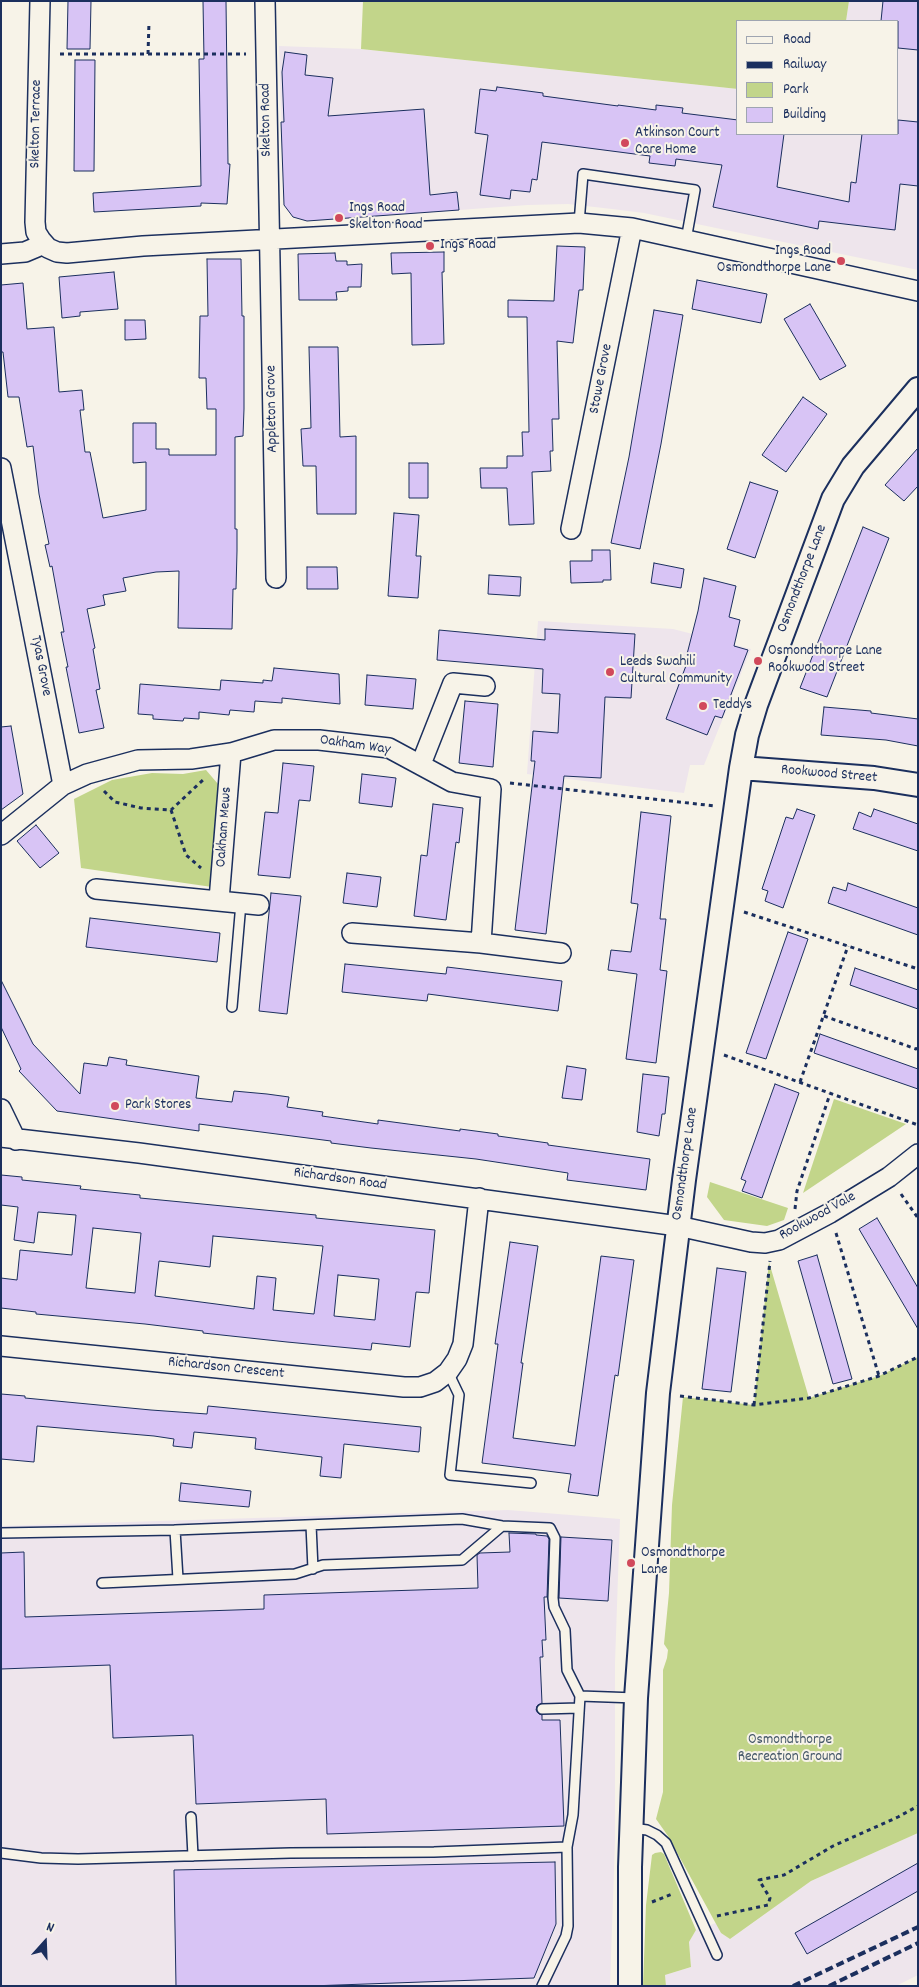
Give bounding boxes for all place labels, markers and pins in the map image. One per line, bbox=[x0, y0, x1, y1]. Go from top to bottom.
place label: Atkinson Court Care Home bbox=[635, 125, 720, 160]
marker: Atkinson Court Care Home bbox=[619, 137, 631, 149]
place label: Ings Road Skelton Road bbox=[349, 200, 423, 235]
marker: Ings Road Skelton Road bbox=[333, 212, 345, 224]
place label: Ings Road bbox=[440, 237, 496, 255]
marker: Ings Road bbox=[424, 240, 436, 252]
place label: Ings Road Osmondthorpe Lane bbox=[717, 243, 831, 278]
marker: Ings Road Osmondthorpe Lane bbox=[835, 255, 847, 267]
place label: Osmondthorpe Lane Rookwood Street bbox=[768, 643, 882, 678]
place label: Leeds Swahili Cultural Community bbox=[620, 654, 731, 689]
marker: Osmondthorpe Lane Rookwood Street bbox=[752, 655, 764, 667]
marker: Leeds Swahili Cultural Community bbox=[604, 666, 616, 678]
place label: Teddys bbox=[713, 697, 752, 715]
marker: Teddys bbox=[697, 700, 709, 712]
place label: Park Stores bbox=[125, 1097, 191, 1115]
marker: Park Stores bbox=[109, 1100, 121, 1112]
place label: Osmondthorpe Lane bbox=[641, 1545, 725, 1580]
marker: Osmondthorpe Lane bbox=[625, 1557, 637, 1569]

